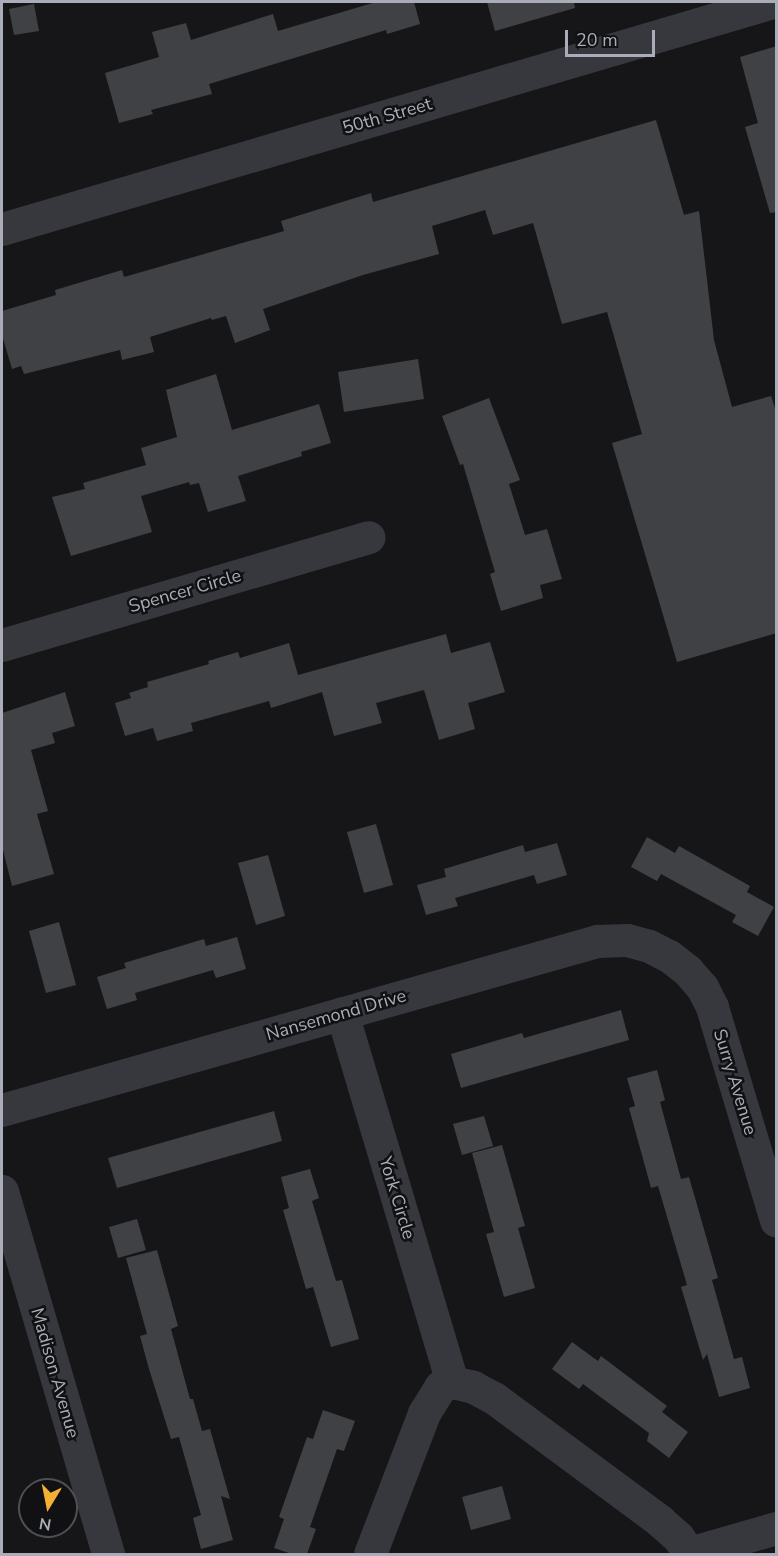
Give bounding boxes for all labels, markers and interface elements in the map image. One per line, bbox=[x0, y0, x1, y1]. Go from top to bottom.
scale bar bbox=[568, 18, 658, 56]
text: 20 m bbox=[576, 28, 618, 52]
street label: 50th Street bbox=[340, 93, 434, 139]
street label: Spencer Circle bbox=[126, 565, 244, 617]
street label: Nansemond Drive bbox=[263, 985, 409, 1045]
street label: Surry Avenue bbox=[709, 1026, 761, 1138]
street label: York Circle bbox=[374, 1154, 420, 1242]
street label: Madison Avenue bbox=[26, 1305, 84, 1441]
north arrow bbox=[18, 1478, 78, 1538]
text: N bbox=[37, 1512, 53, 1536]

